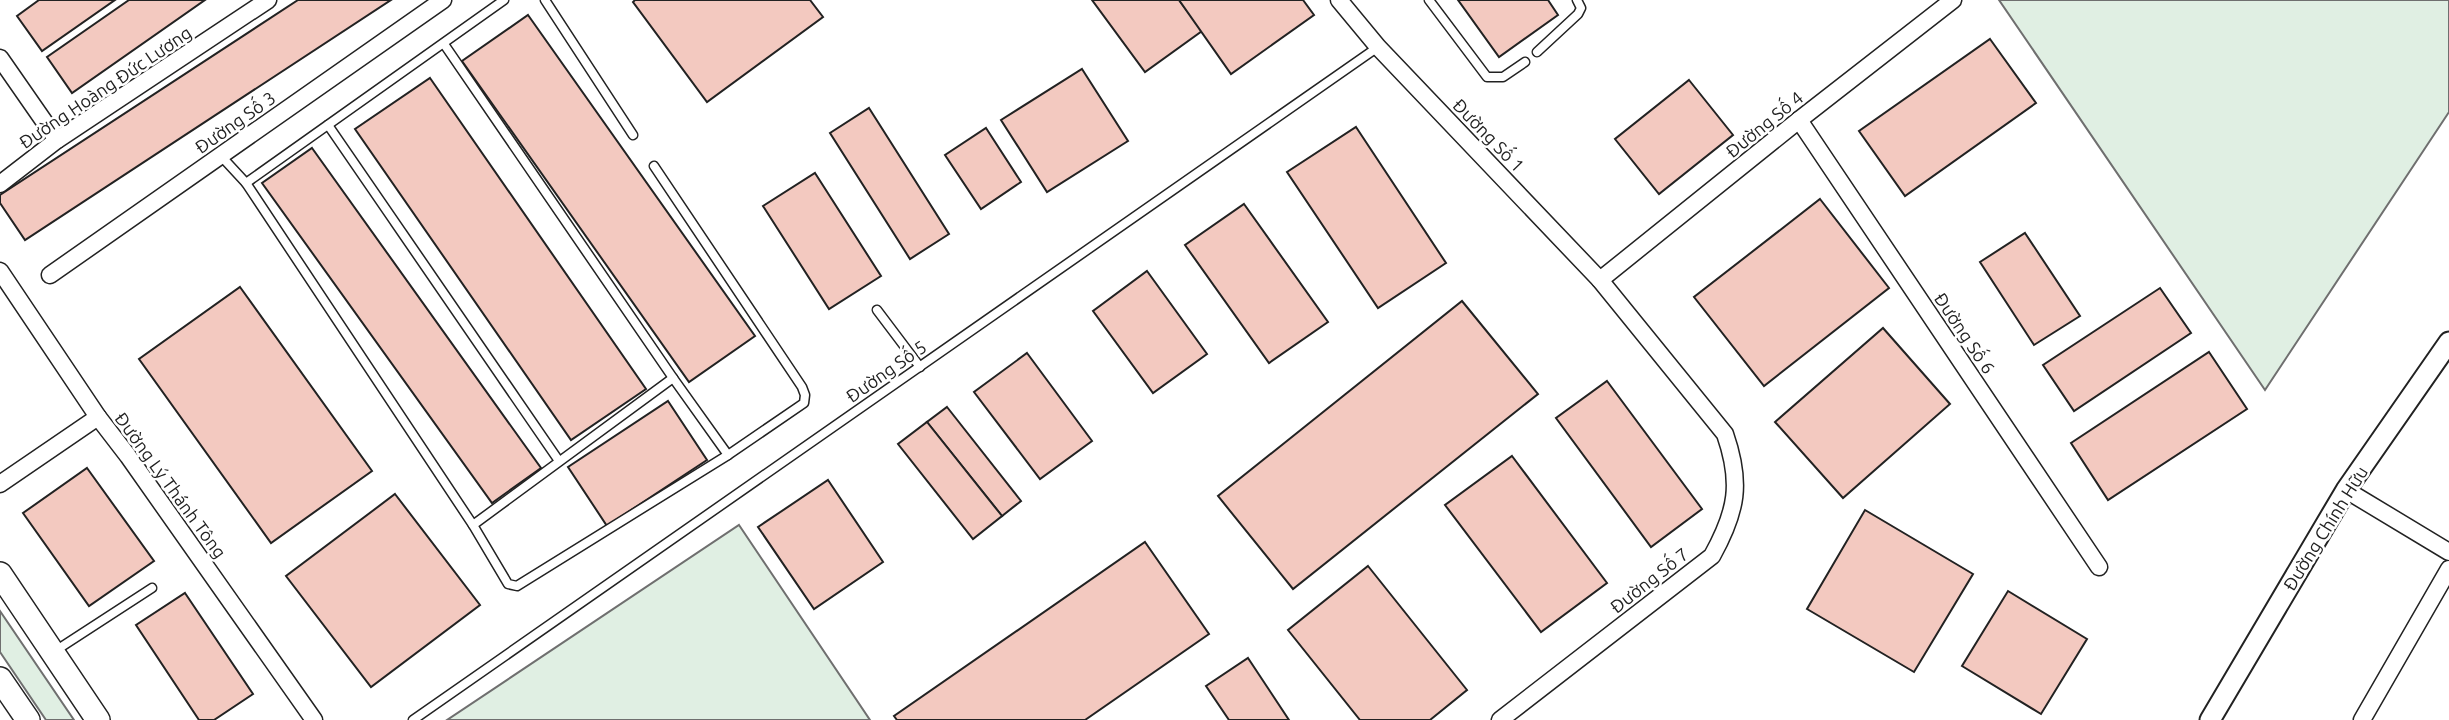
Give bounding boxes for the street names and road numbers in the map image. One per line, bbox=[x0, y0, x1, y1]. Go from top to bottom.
street label: Đường Hoàng Đức Lương bbox=[15, 22, 195, 152]
street label: Đường Số 3 bbox=[190, 85, 279, 157]
street label: Đường Số 4 bbox=[1720, 85, 1806, 161]
street label: Đường Số 1 bbox=[1449, 93, 1530, 175]
street label: Đường Số 6 bbox=[1931, 287, 2001, 377]
street label: Đường Số 5 bbox=[841, 334, 930, 406]
street label: Đường Lý Thánh Tông bbox=[111, 408, 231, 562]
street label: Đường Chính Hữu bbox=[2279, 462, 2371, 594]
street label: Đường Số 7 bbox=[1605, 542, 1692, 617]

